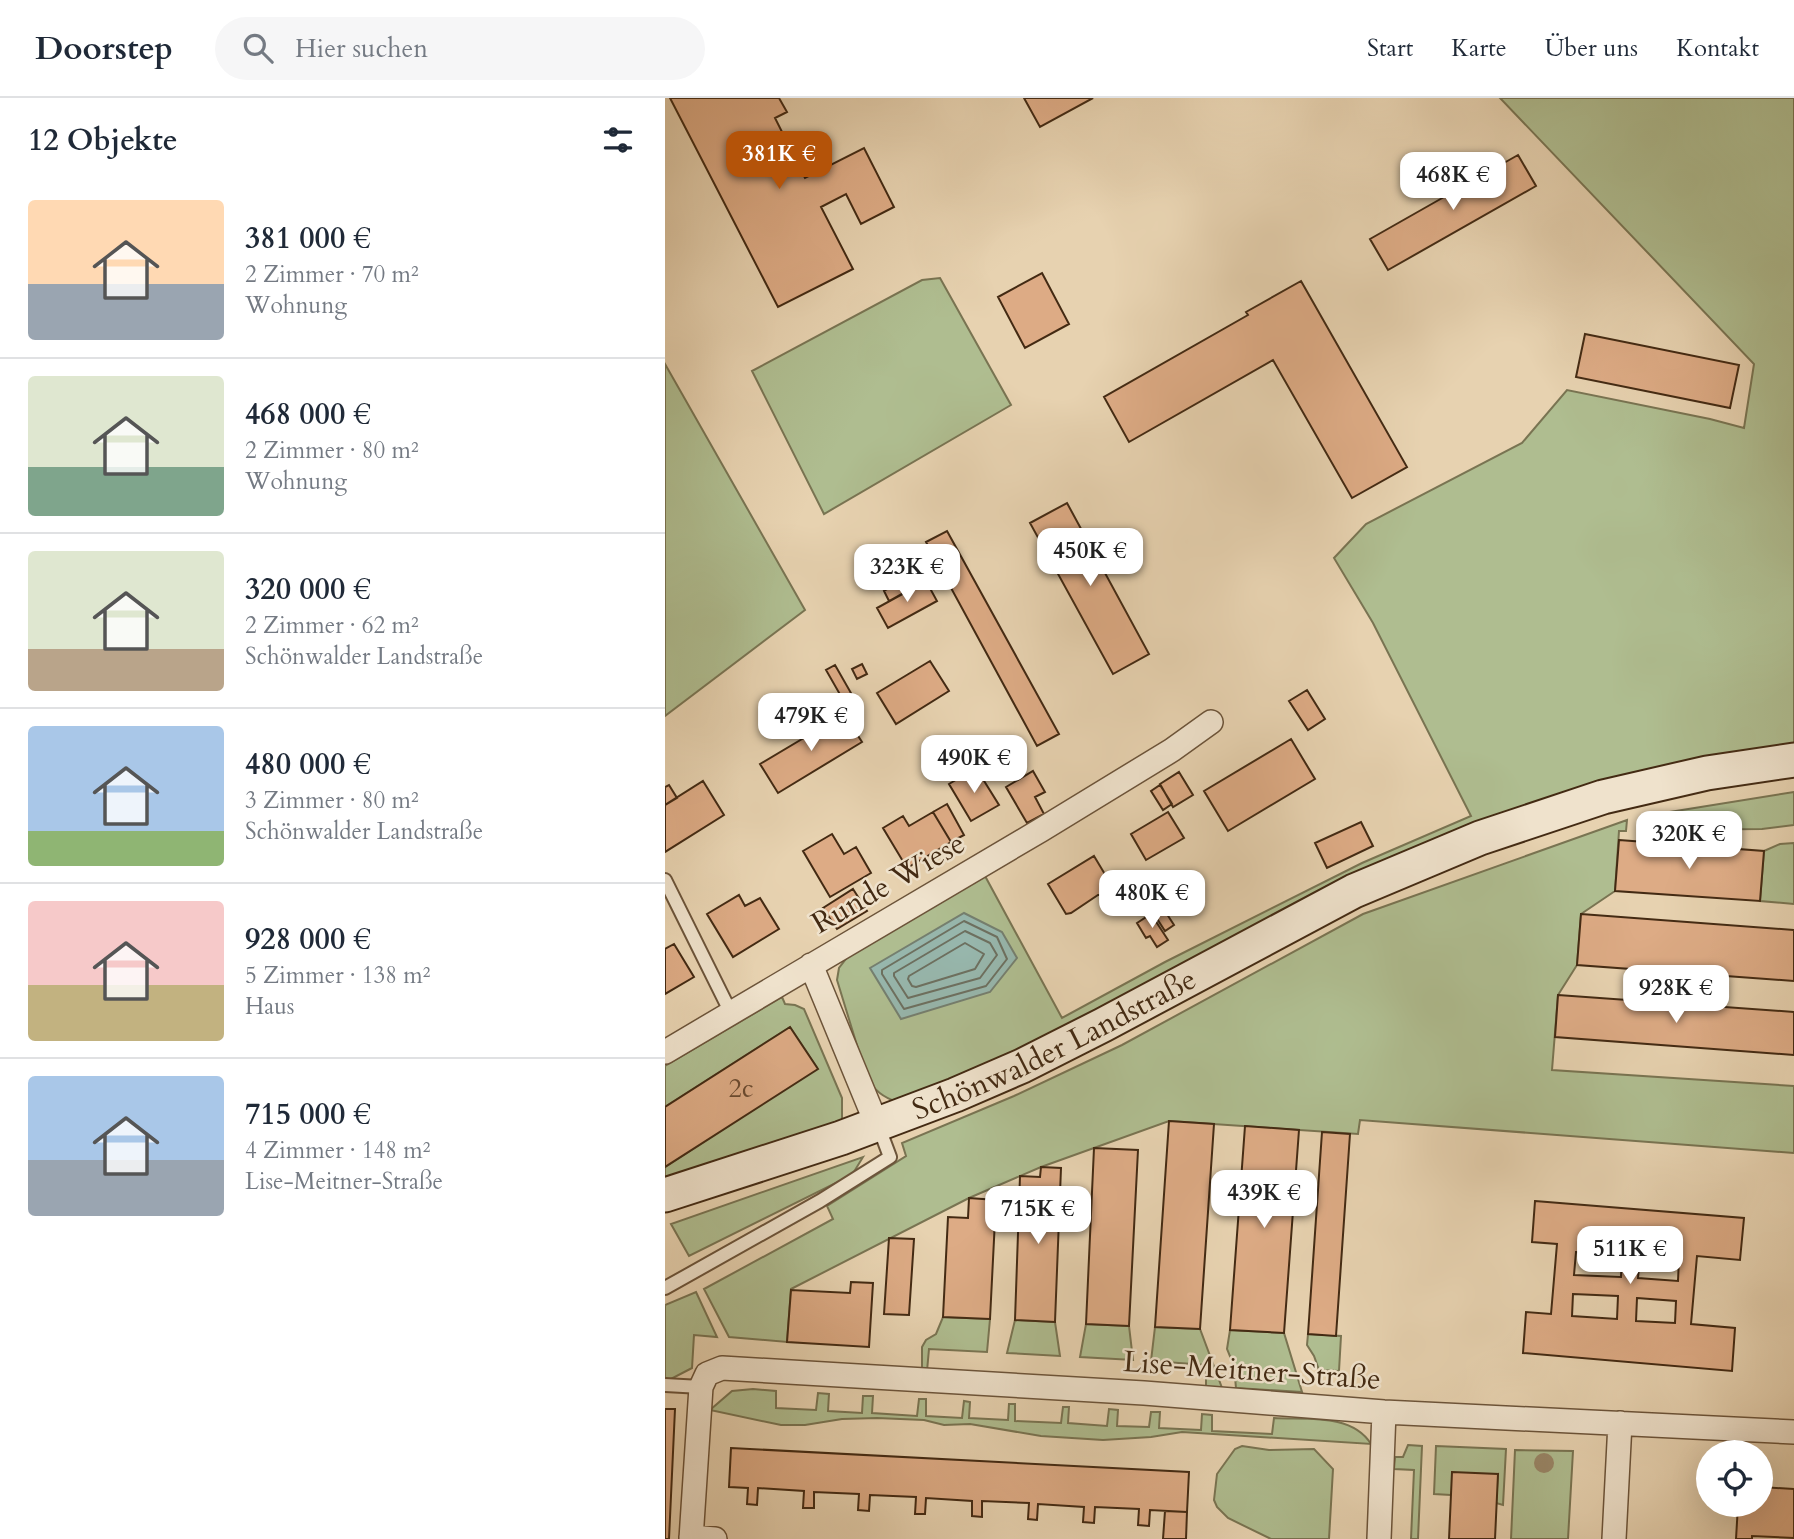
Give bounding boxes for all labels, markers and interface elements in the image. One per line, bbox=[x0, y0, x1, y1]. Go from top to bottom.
search box bbox=[215, 17, 705, 80]
text: Doorstep bbox=[35, 26, 173, 71]
icon: search bbox=[239, 29, 277, 67]
text: Hier suchen bbox=[295, 31, 428, 66]
text: Start bbox=[1367, 32, 1413, 65]
text: Karte bbox=[1451, 32, 1507, 65]
text: Über uns bbox=[1545, 32, 1638, 65]
text: Kontakt bbox=[1676, 32, 1759, 65]
text: 12 Objekte bbox=[28, 120, 178, 161]
icon: filters bbox=[599, 121, 637, 159]
pin: 381K € bbox=[722, 132, 836, 191]
text: 381K € bbox=[742, 138, 816, 169]
pin: 468K € bbox=[1396, 152, 1510, 212]
text: 468K € bbox=[1416, 159, 1490, 190]
text: 381 000 € bbox=[245, 218, 371, 259]
icon: home bbox=[84, 228, 168, 312]
text: 2 Zimmer · 70 m² bbox=[245, 259, 419, 290]
text: Wohnung bbox=[245, 290, 347, 321]
text: 468 000 € bbox=[245, 394, 371, 435]
icon: home bbox=[84, 404, 168, 488]
text: 2 Zimmer · 80 m² bbox=[245, 435, 419, 466]
text: Wohnung bbox=[245, 466, 347, 497]
pin: 450K € bbox=[1033, 528, 1147, 588]
text: 450K € bbox=[1053, 535, 1127, 566]
pin: 323K € bbox=[850, 545, 964, 604]
text: 323K € bbox=[870, 551, 944, 582]
text: 320 000 € bbox=[245, 569, 371, 610]
icon: home bbox=[84, 579, 168, 663]
text: 2 Zimmer · 62 m² bbox=[245, 610, 419, 641]
text: Schönwalder Landstraße bbox=[245, 641, 483, 672]
pin: 479K € bbox=[754, 694, 868, 753]
text: 479K € bbox=[774, 700, 848, 731]
pin: 490K € bbox=[917, 736, 1031, 795]
text: 490K € bbox=[937, 742, 1011, 773]
text: 480 000 € bbox=[245, 744, 371, 785]
icon: home bbox=[84, 754, 168, 838]
text: 3 Zimmer · 80 m² bbox=[245, 785, 419, 816]
pin: 320K € bbox=[1632, 812, 1746, 871]
text: Schönwalder Landstraße bbox=[245, 816, 483, 847]
text: 320K € bbox=[1652, 818, 1726, 849]
street label: Runde Wiese bbox=[804, 823, 972, 944]
pin: 480K € bbox=[1095, 870, 1209, 930]
text: 480K € bbox=[1115, 877, 1189, 908]
text: 928 000 € bbox=[245, 919, 371, 960]
icon: home bbox=[84, 929, 168, 1013]
street label: Schönwalder Landstraße bbox=[907, 959, 1204, 1130]
text: 5 Zimmer · 138 m² bbox=[245, 960, 430, 991]
pin: 928K € bbox=[1619, 965, 1733, 1025]
text: 928K € bbox=[1639, 972, 1713, 1003]
text: Haus bbox=[245, 991, 294, 1022]
house number: 2c bbox=[728, 1071, 754, 1106]
text: 715 000 € bbox=[245, 1094, 371, 1135]
icon: home bbox=[84, 1104, 168, 1188]
text: 4 Zimmer · 148 m² bbox=[245, 1135, 430, 1166]
text: Lise-Meitner-Straße bbox=[245, 1166, 443, 1197]
pin: 439K € bbox=[1207, 1170, 1321, 1230]
text: 439K € bbox=[1227, 1177, 1301, 1208]
pin: 715K € bbox=[981, 1186, 1095, 1246]
text: 715K € bbox=[1001, 1193, 1075, 1224]
pin: 511K € bbox=[1573, 1226, 1687, 1286]
text: 511K € bbox=[1593, 1233, 1667, 1264]
street label: Lise-Meitner-Straße bbox=[1122, 1341, 1382, 1400]
map controls bbox=[1696, 1440, 1773, 1517]
button: locate bbox=[1696, 1440, 1773, 1517]

